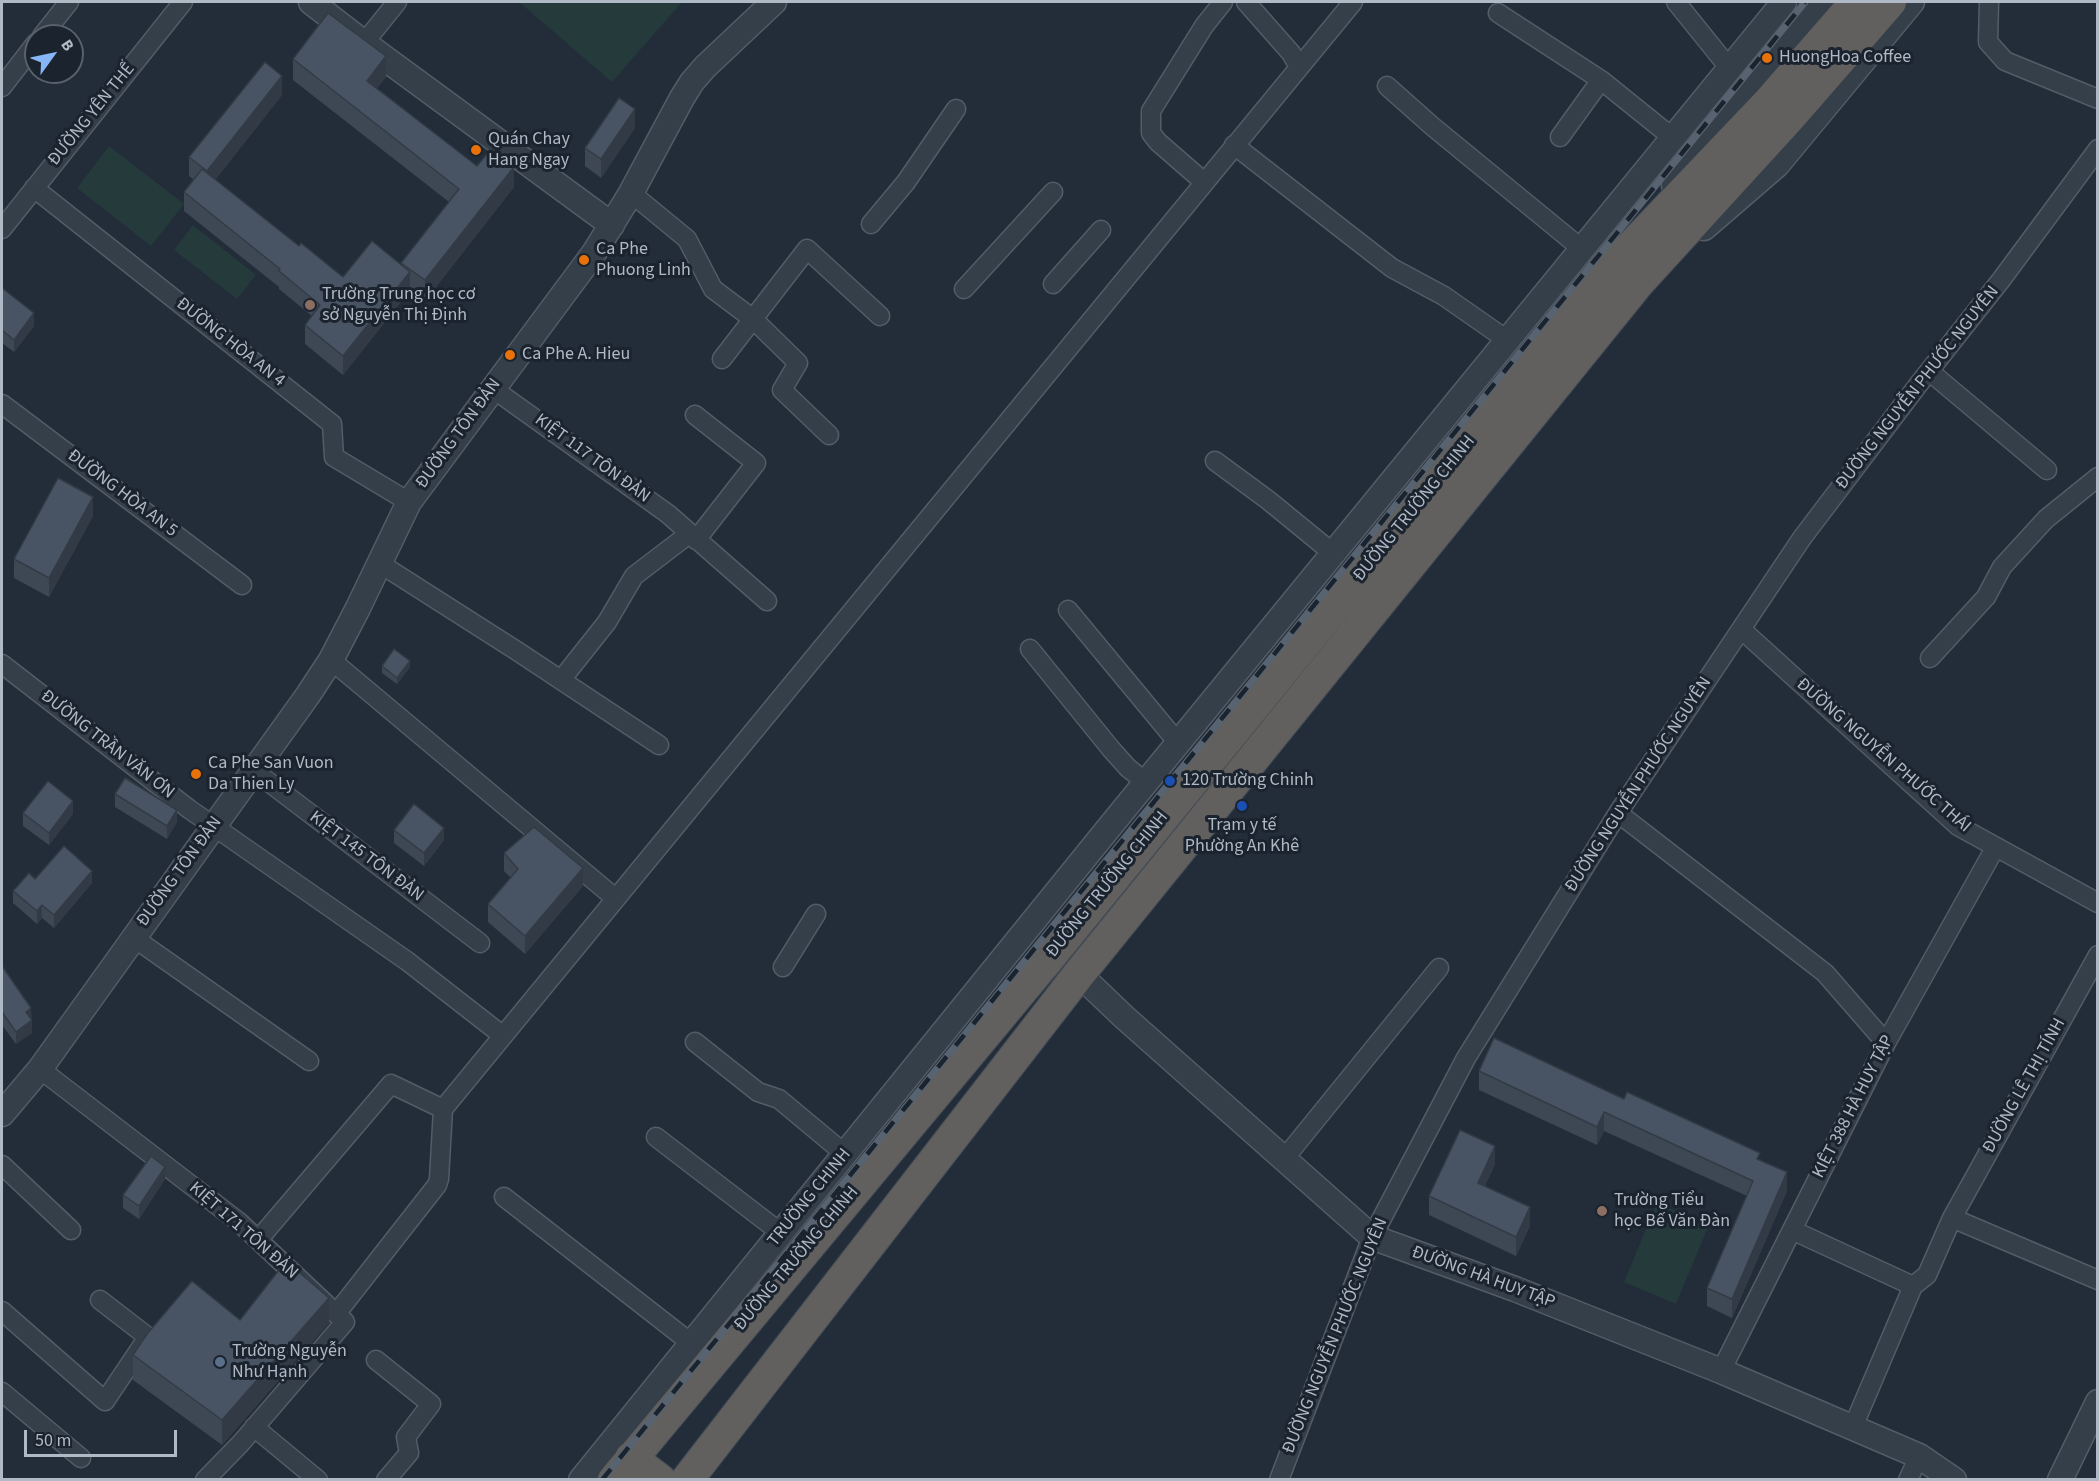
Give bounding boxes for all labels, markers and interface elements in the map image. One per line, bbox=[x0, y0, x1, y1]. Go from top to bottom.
north arrow bbox=[24, 24, 84, 84]
text: B bbox=[56, 35, 79, 55]
place label: HuongHoa Coffee bbox=[1779, 47, 1911, 69]
marker: HuongHoa Coffee bbox=[1760, 51, 1774, 65]
street label: ĐƯỜNG YÊN THẾ bbox=[44, 59, 140, 171]
place label: Quán Chay Hang Ngay bbox=[488, 129, 570, 172]
marker: Quán Chay Hang Ngay bbox=[469, 143, 483, 157]
place label: Ca Phe Phuong Linh bbox=[596, 239, 691, 282]
marker: Ca Phe Phuong Linh bbox=[577, 253, 591, 267]
street label: ĐƯỜNG NGUYỄN PHƯỚC NGUYÊN bbox=[1832, 282, 2004, 494]
place label: Trường Trung học cơ sở Nguyễn Thị Định bbox=[322, 284, 475, 326]
street label: ĐƯỜNG HÒA AN 4 bbox=[171, 294, 289, 392]
marker: Trường Trung học cơ sở Nguyễn Thị Định bbox=[303, 298, 317, 312]
place label: Ca Phe A. Hieu bbox=[522, 344, 630, 366]
marker: Ca Phe A. Hieu bbox=[503, 348, 517, 362]
street label: ĐƯỜNG TÔN ĐẢN bbox=[412, 375, 506, 493]
street label: KIỆT 117 TÔN ĐẢN bbox=[530, 410, 654, 508]
street label: ĐƯỜNG TRƯỜNG CHINH bbox=[1349, 432, 1481, 586]
street label: ĐƯỜNG HÒA AN 5 bbox=[63, 446, 181, 542]
street label: ĐƯỜNG NGUYỄN PHƯỚC NGUYÊN bbox=[1561, 673, 1717, 897]
street label: ĐƯỜNG NGUYỄN PHƯỚC THÁI bbox=[1791, 674, 1975, 838]
street label: ĐƯỜNG TRẦN VĂN ƠN bbox=[36, 686, 178, 804]
place label: Ca Phe San Vuon Da Thien Ly bbox=[208, 753, 334, 795]
marker: Ca Phe San Vuon Da Thien Ly bbox=[189, 767, 203, 781]
place label: 120 Trường Chinh bbox=[1182, 770, 1314, 792]
marker: 120 Trường Chinh bbox=[1163, 774, 1177, 788]
marker: Trạm y tế Phường An Khê bbox=[1235, 799, 1249, 813]
street label: KIỆT 145 TÔN ĐẢN bbox=[305, 807, 427, 907]
street label: ĐƯỜNG TRƯỜNG CHINH bbox=[1042, 808, 1174, 962]
street label: ĐƯỜNG TÔN ĐẢN bbox=[133, 813, 227, 931]
place label: Trạm y tế Phường An Khê bbox=[1185, 815, 1299, 858]
street label: ĐƯỜNG LÊ THỊ TÍNH bbox=[1979, 1015, 2071, 1157]
street label: KIỆT 388 HÀ HUY TẬP bbox=[1809, 1032, 1899, 1182]
street label: TRƯỜNG CHINH bbox=[764, 1145, 856, 1251]
street label: KIỆT 171 TÔN ĐẢN bbox=[184, 1178, 302, 1284]
street label: ĐƯỜNG TRƯỜNG CHINH bbox=[730, 1182, 864, 1336]
place label: Trường Tiểu học Bế Văn Đàn bbox=[1614, 1190, 1730, 1232]
marker: Trường Tiểu học Bế Văn Đàn bbox=[1595, 1204, 1609, 1218]
street label: ĐƯỜNG NGUYỄN PHƯỚC NGUYÊN bbox=[1279, 1215, 1393, 1457]
street label: ĐƯỜNG HÀ HUY TẬP bbox=[1408, 1242, 1558, 1314]
place label: Trường Nguyễn Như Hạnh bbox=[232, 1341, 347, 1384]
marker: Trường Nguyễn Như Hạnh bbox=[213, 1355, 227, 1369]
scale bar bbox=[27, 1418, 180, 1456]
text: 50 m bbox=[35, 1428, 71, 1453]

